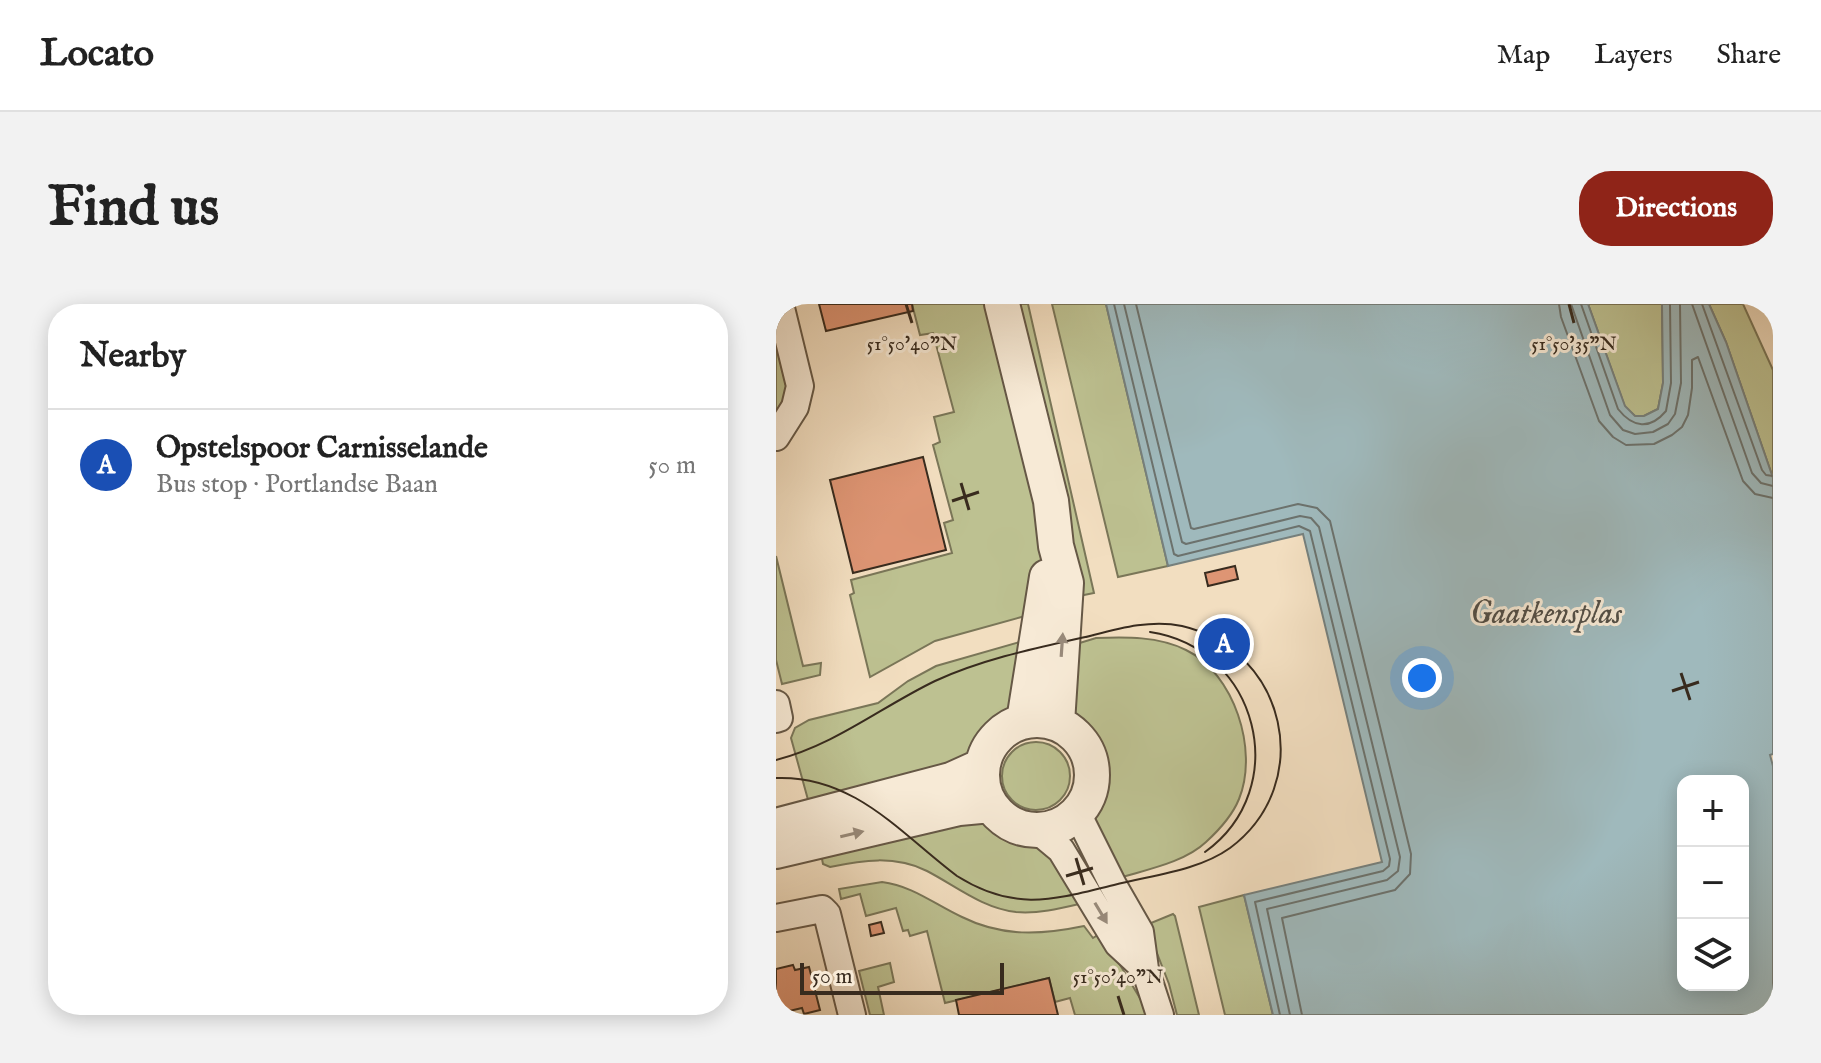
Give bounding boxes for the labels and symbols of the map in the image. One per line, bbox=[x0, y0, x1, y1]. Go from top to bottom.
text: 51°50'40"N bbox=[867, 332, 957, 357]
text: 51°50'35"N bbox=[1531, 332, 1617, 357]
water label: Gaatkensplas bbox=[1470, 594, 1623, 635]
pin: A bbox=[1198, 614, 1250, 674]
one-way arrow bbox=[1056, 632, 1069, 657]
your location bbox=[1402, 658, 1442, 698]
one-way arrow bbox=[840, 827, 865, 840]
one-way arrow bbox=[1093, 902, 1107, 925]
scale bar bbox=[800, 959, 1004, 995]
text: 51°50'40"N bbox=[1073, 965, 1163, 990]

